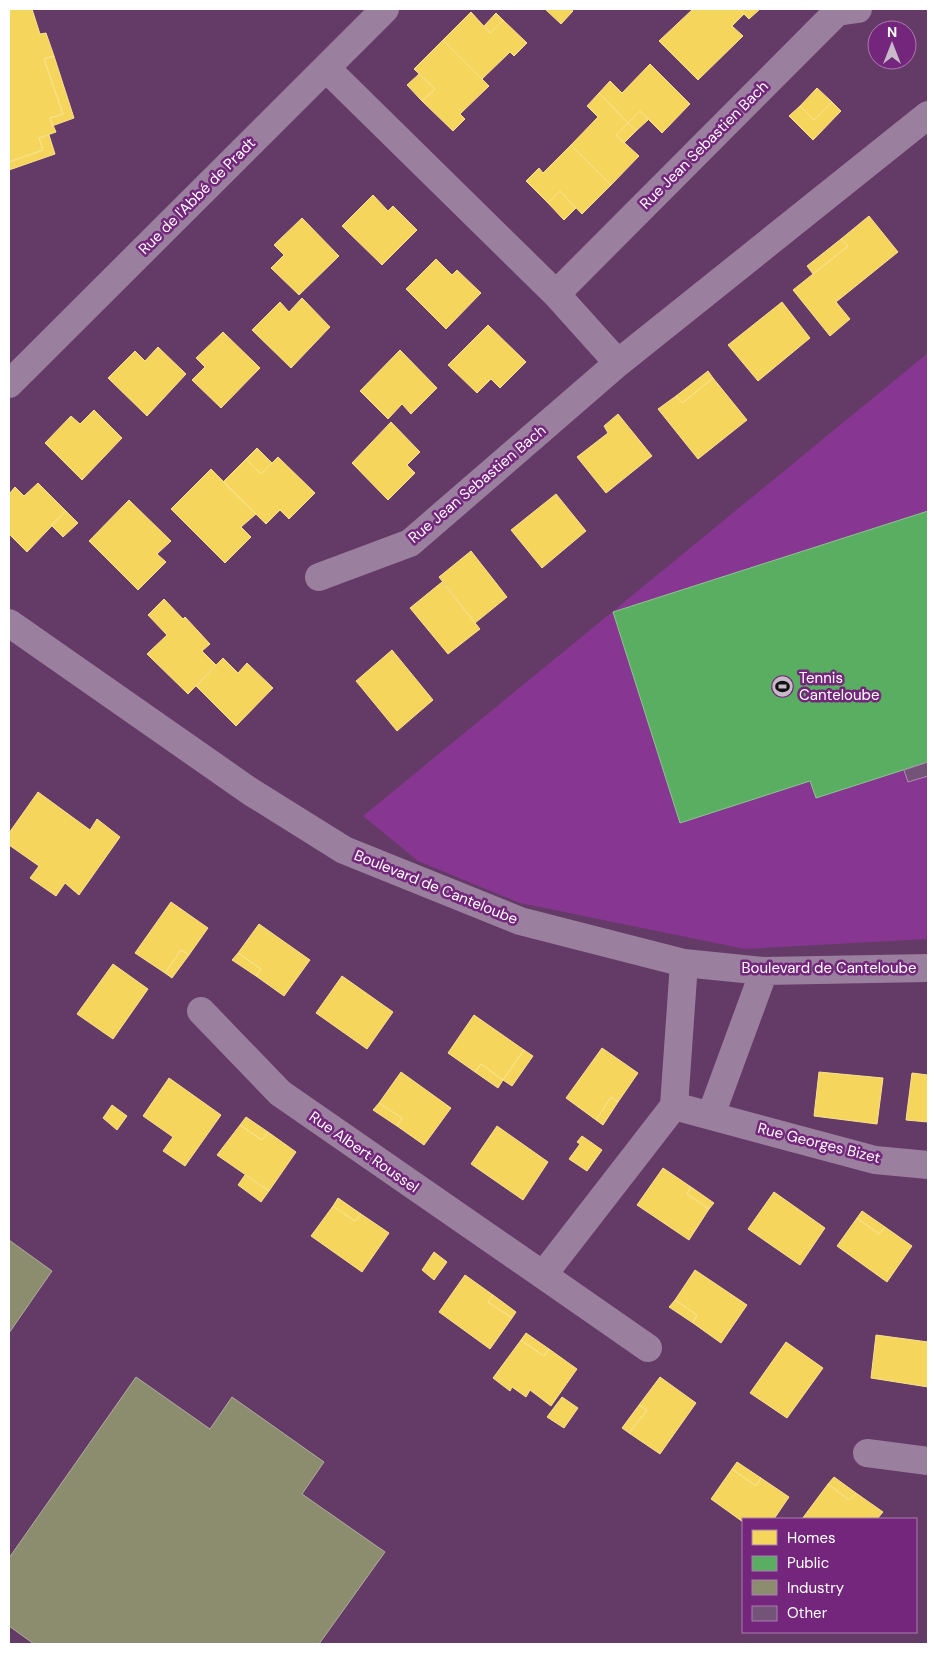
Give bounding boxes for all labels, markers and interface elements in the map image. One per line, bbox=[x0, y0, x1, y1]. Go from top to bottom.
north arrow bbox=[867, 20, 917, 70]
text: N bbox=[887, 23, 897, 41]
street label: Rue Jean Sebastien Bach bbox=[635, 76, 773, 214]
street label: Rue de l'Abbé de Pradt bbox=[134, 133, 260, 259]
street label: Rue Jean Sebastien Bach bbox=[404, 420, 550, 548]
place label: Tennis Canteloube bbox=[799, 668, 879, 705]
sports icon: Tennis Canteloube bbox=[771, 675, 795, 699]
street label: Boulevard de Canteloube bbox=[351, 845, 521, 929]
street label: Boulevard de Canteloube bbox=[742, 958, 916, 978]
street label: Rue Albert Roussel bbox=[305, 1107, 423, 1197]
street label: Rue Georges Bizet bbox=[755, 1118, 883, 1168]
legend bbox=[742, 1518, 917, 1633]
text: Homes bbox=[787, 1528, 836, 1548]
text: Public bbox=[787, 1553, 829, 1573]
text: Industry bbox=[787, 1578, 845, 1598]
text: Other bbox=[787, 1603, 828, 1623]

